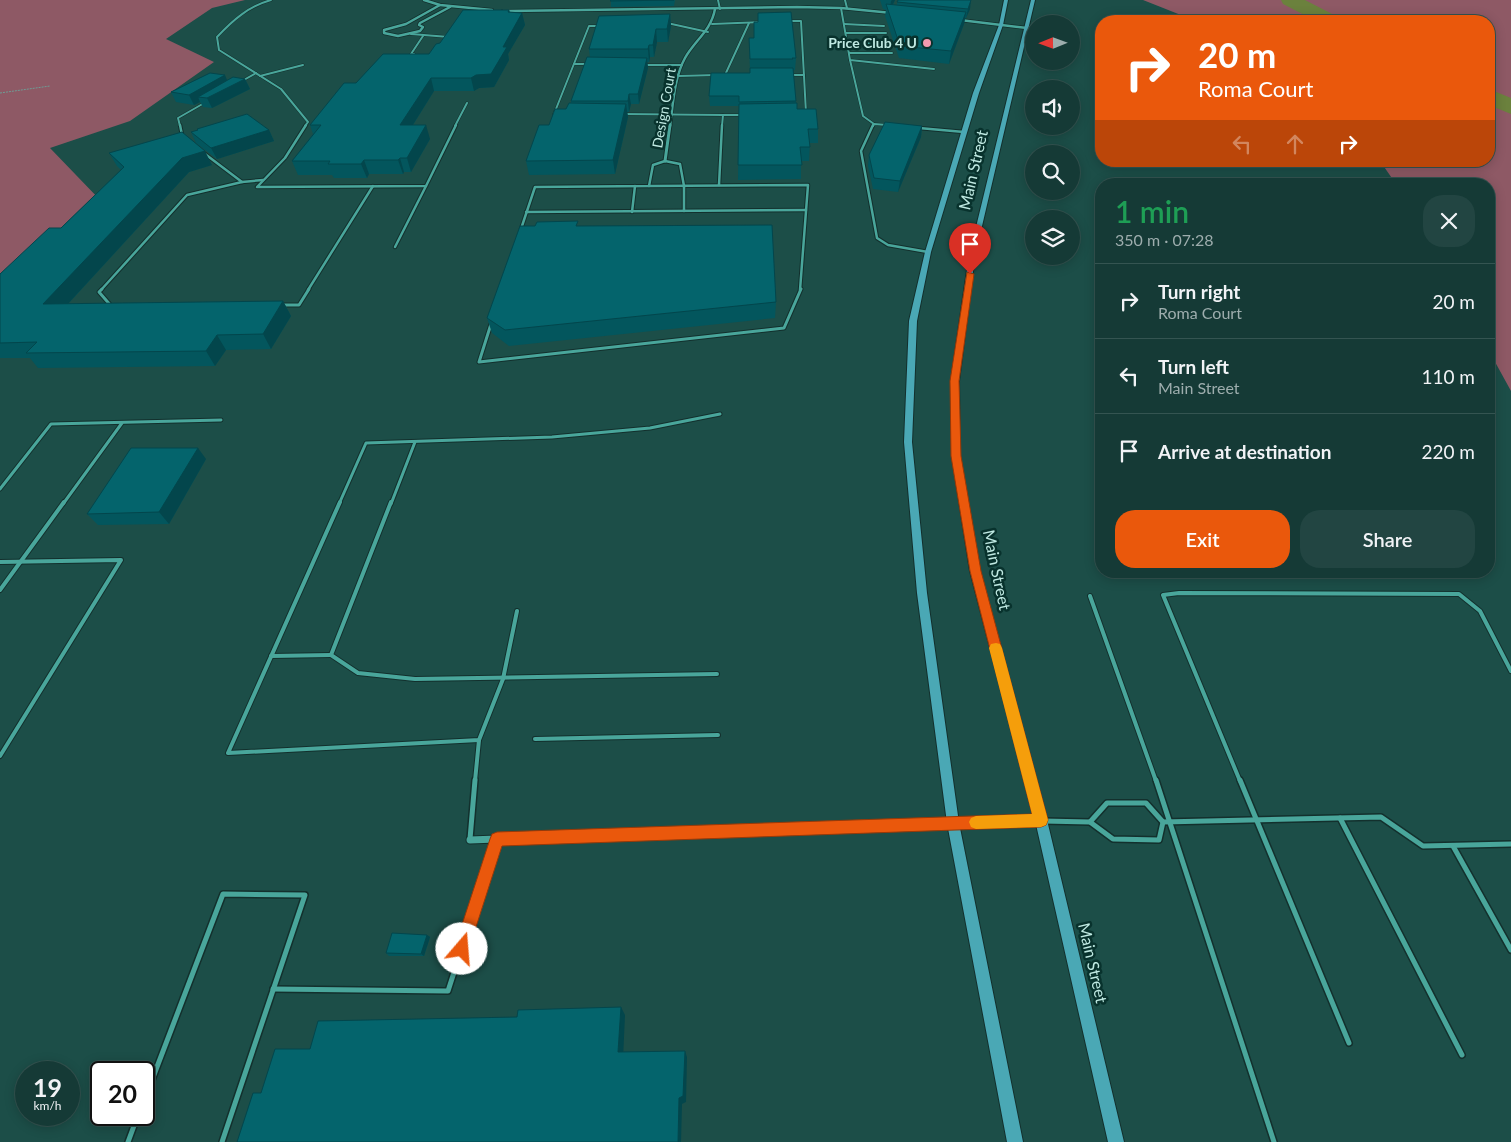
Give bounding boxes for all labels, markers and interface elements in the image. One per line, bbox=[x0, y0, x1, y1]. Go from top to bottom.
north arrow bbox=[1025, 15, 1080, 70]
map controls bbox=[1025, 15, 1080, 265]
text: 20 m bbox=[1198, 33, 1276, 75]
place label: Price Club 4 U bbox=[828, 34, 917, 51]
icon: right bbox=[1115, 35, 1180, 100]
marker: Price Club 4 U bbox=[921, 37, 933, 49]
street label: Design Court bbox=[648, 66, 679, 149]
text: Roma Court bbox=[1198, 75, 1313, 102]
button: sound bbox=[1025, 80, 1080, 135]
street label: Main Street bbox=[954, 128, 991, 212]
icon: left bbox=[1228, 130, 1256, 158]
icon: ahead bbox=[1281, 130, 1309, 158]
icon: right bbox=[1334, 130, 1362, 158]
button: search bbox=[1025, 145, 1080, 200]
text: 1 min bbox=[1115, 193, 1189, 229]
button: close bbox=[1423, 195, 1475, 247]
button: layers bbox=[1025, 210, 1080, 265]
pin bbox=[949, 223, 991, 274]
icon: arrive bbox=[956, 230, 984, 258]
text: 350 m · 07:28 bbox=[1115, 230, 1214, 249]
text: Turn right bbox=[1158, 280, 1240, 303]
icon: right bbox=[1115, 287, 1143, 315]
text: 20 m bbox=[1432, 290, 1475, 313]
text: Roma Court bbox=[1158, 303, 1242, 322]
text: Turn left bbox=[1158, 355, 1229, 378]
icon: left bbox=[1115, 362, 1143, 390]
text: 110 m bbox=[1421, 365, 1475, 388]
text: Main Street bbox=[1158, 378, 1240, 397]
icon: arrive bbox=[1115, 437, 1143, 465]
text: Arrive at destination bbox=[1158, 440, 1331, 463]
text: 220 m bbox=[1421, 440, 1475, 463]
button: Exit bbox=[1115, 510, 1290, 568]
button: Share bbox=[1300, 510, 1475, 568]
street label: Main Street bbox=[980, 528, 1015, 612]
street label: Main Street bbox=[1075, 921, 1112, 1005]
position arrow bbox=[435, 922, 487, 974]
speed limit sign: 20 bbox=[90, 1061, 155, 1126]
text: 19 bbox=[33, 1072, 62, 1102]
text: km/h bbox=[33, 1098, 62, 1113]

